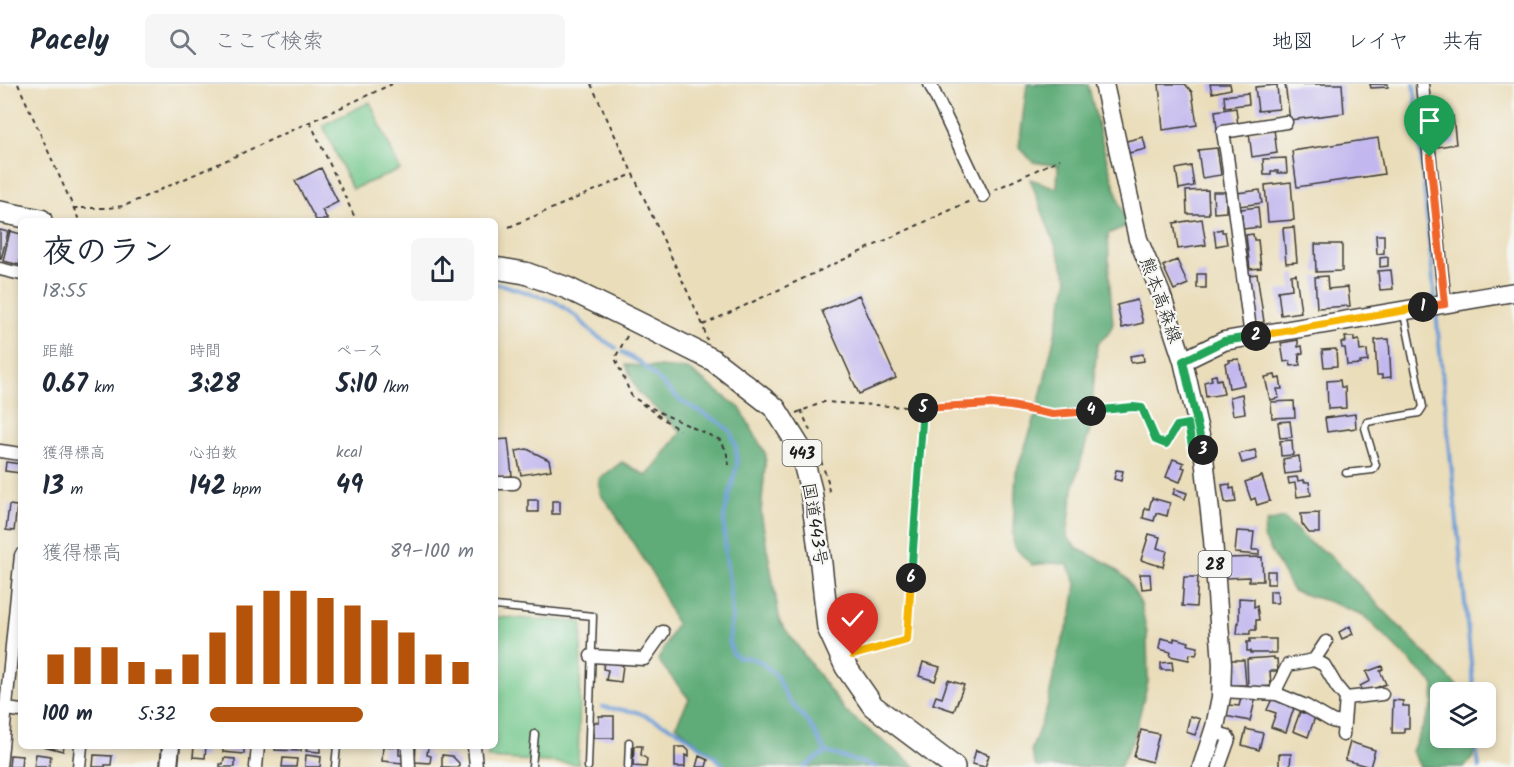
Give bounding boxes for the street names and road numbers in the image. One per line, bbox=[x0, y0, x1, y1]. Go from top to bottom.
street label: 熊本高森線 bbox=[1131, 253, 1189, 348]
road number: 443 bbox=[782, 440, 822, 466]
street label: 国道443号 bbox=[793, 480, 834, 568]
road number: 28 bbox=[1198, 551, 1232, 577]

